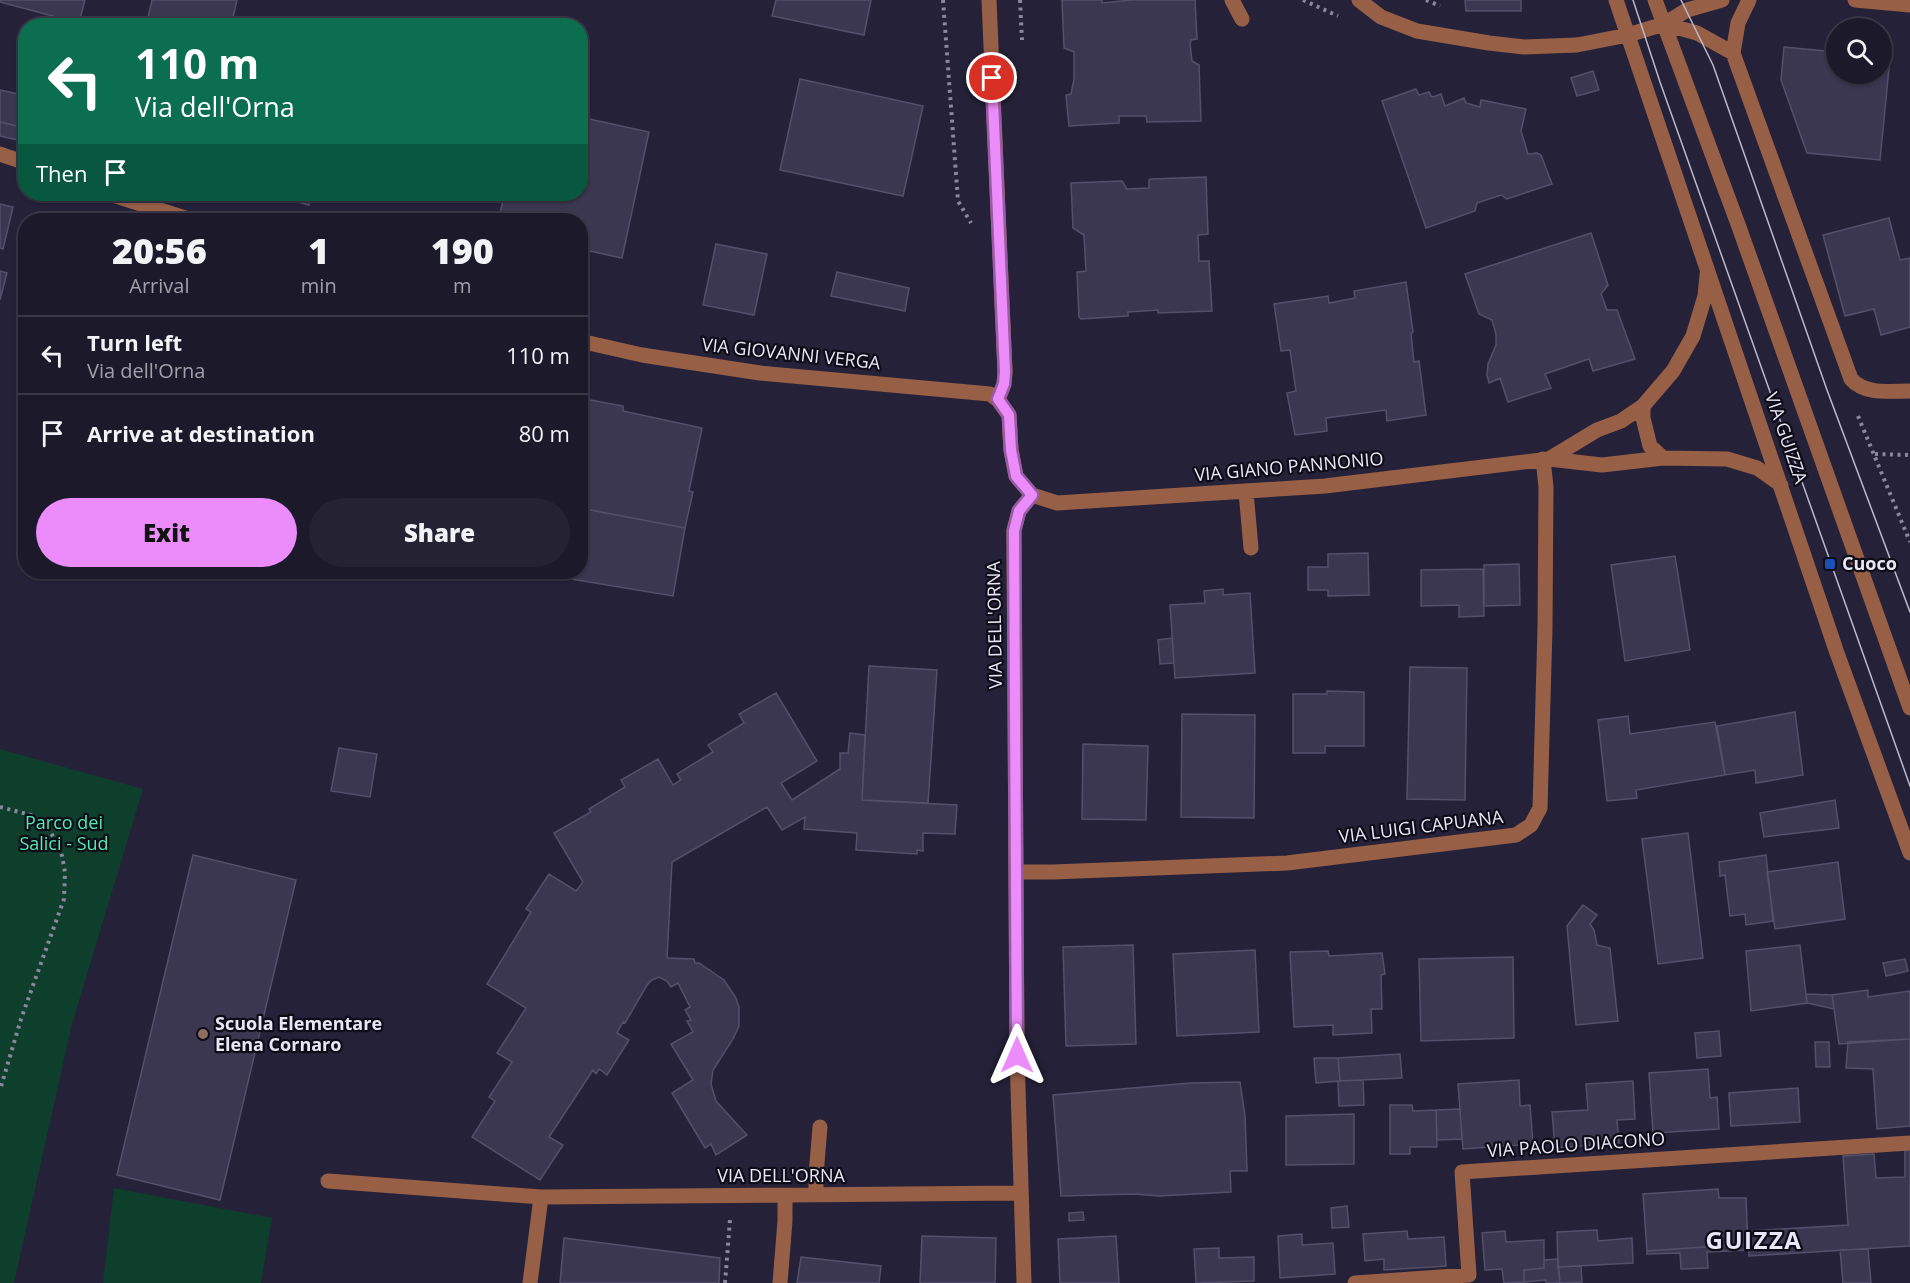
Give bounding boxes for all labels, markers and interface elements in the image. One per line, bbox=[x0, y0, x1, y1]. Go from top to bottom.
map controls bbox=[1826, 18, 1892, 84]
button: search bbox=[1826, 18, 1892, 84]
text: 110 m bbox=[135, 34, 259, 91]
icon: left bbox=[36, 42, 114, 120]
pin bbox=[966, 52, 1017, 103]
icon: arrive bbox=[975, 61, 1008, 94]
text: Via dell'Orna bbox=[135, 88, 295, 125]
icon: arrive bbox=[99, 156, 132, 189]
text: Then bbox=[36, 158, 87, 188]
text: 20:56 bbox=[112, 226, 207, 275]
text: 1 bbox=[308, 226, 329, 275]
text: 190 bbox=[431, 226, 494, 275]
text: Arrival bbox=[129, 272, 190, 299]
text: min bbox=[301, 272, 337, 299]
text: m bbox=[453, 272, 472, 299]
text: Turn left bbox=[87, 327, 182, 357]
street label: VIA GIOVANNI VERGA bbox=[701, 332, 882, 374]
icon: left bbox=[36, 339, 69, 372]
text: 110 m bbox=[506, 340, 570, 370]
text: Via dell'Orna bbox=[87, 357, 205, 384]
street label: VIA GUIZZA bbox=[1760, 389, 1814, 487]
icon: arrive bbox=[36, 417, 69, 450]
text: Arrive at destination bbox=[87, 418, 315, 448]
text: 80 m bbox=[519, 418, 570, 448]
street label: VIA GIANO PANNONIO bbox=[1194, 446, 1384, 486]
button: Exit bbox=[36, 498, 297, 567]
button: Share bbox=[309, 498, 570, 567]
place label: Cuoco bbox=[1842, 551, 1897, 575]
marker: Cuoco bbox=[1823, 557, 1837, 571]
street label: VIA DELL'ORNA bbox=[981, 560, 1007, 689]
street label: VIA LUIGI CAPUANA bbox=[1337, 804, 1505, 848]
park label: Parco dei Salici - Sud bbox=[19, 810, 109, 855]
place label: Scuola Elementare Elena Cornaro bbox=[215, 1011, 382, 1056]
position arrow bbox=[985, 1023, 1049, 1087]
marker: Scuola Elementare Elena Cornaro bbox=[196, 1027, 210, 1041]
street label: VIA PAOLO DIACONO bbox=[1486, 1126, 1666, 1162]
street label: VIA DELL'ORNA bbox=[717, 1163, 845, 1187]
district label: GUIZZA bbox=[1706, 1223, 1802, 1256]

